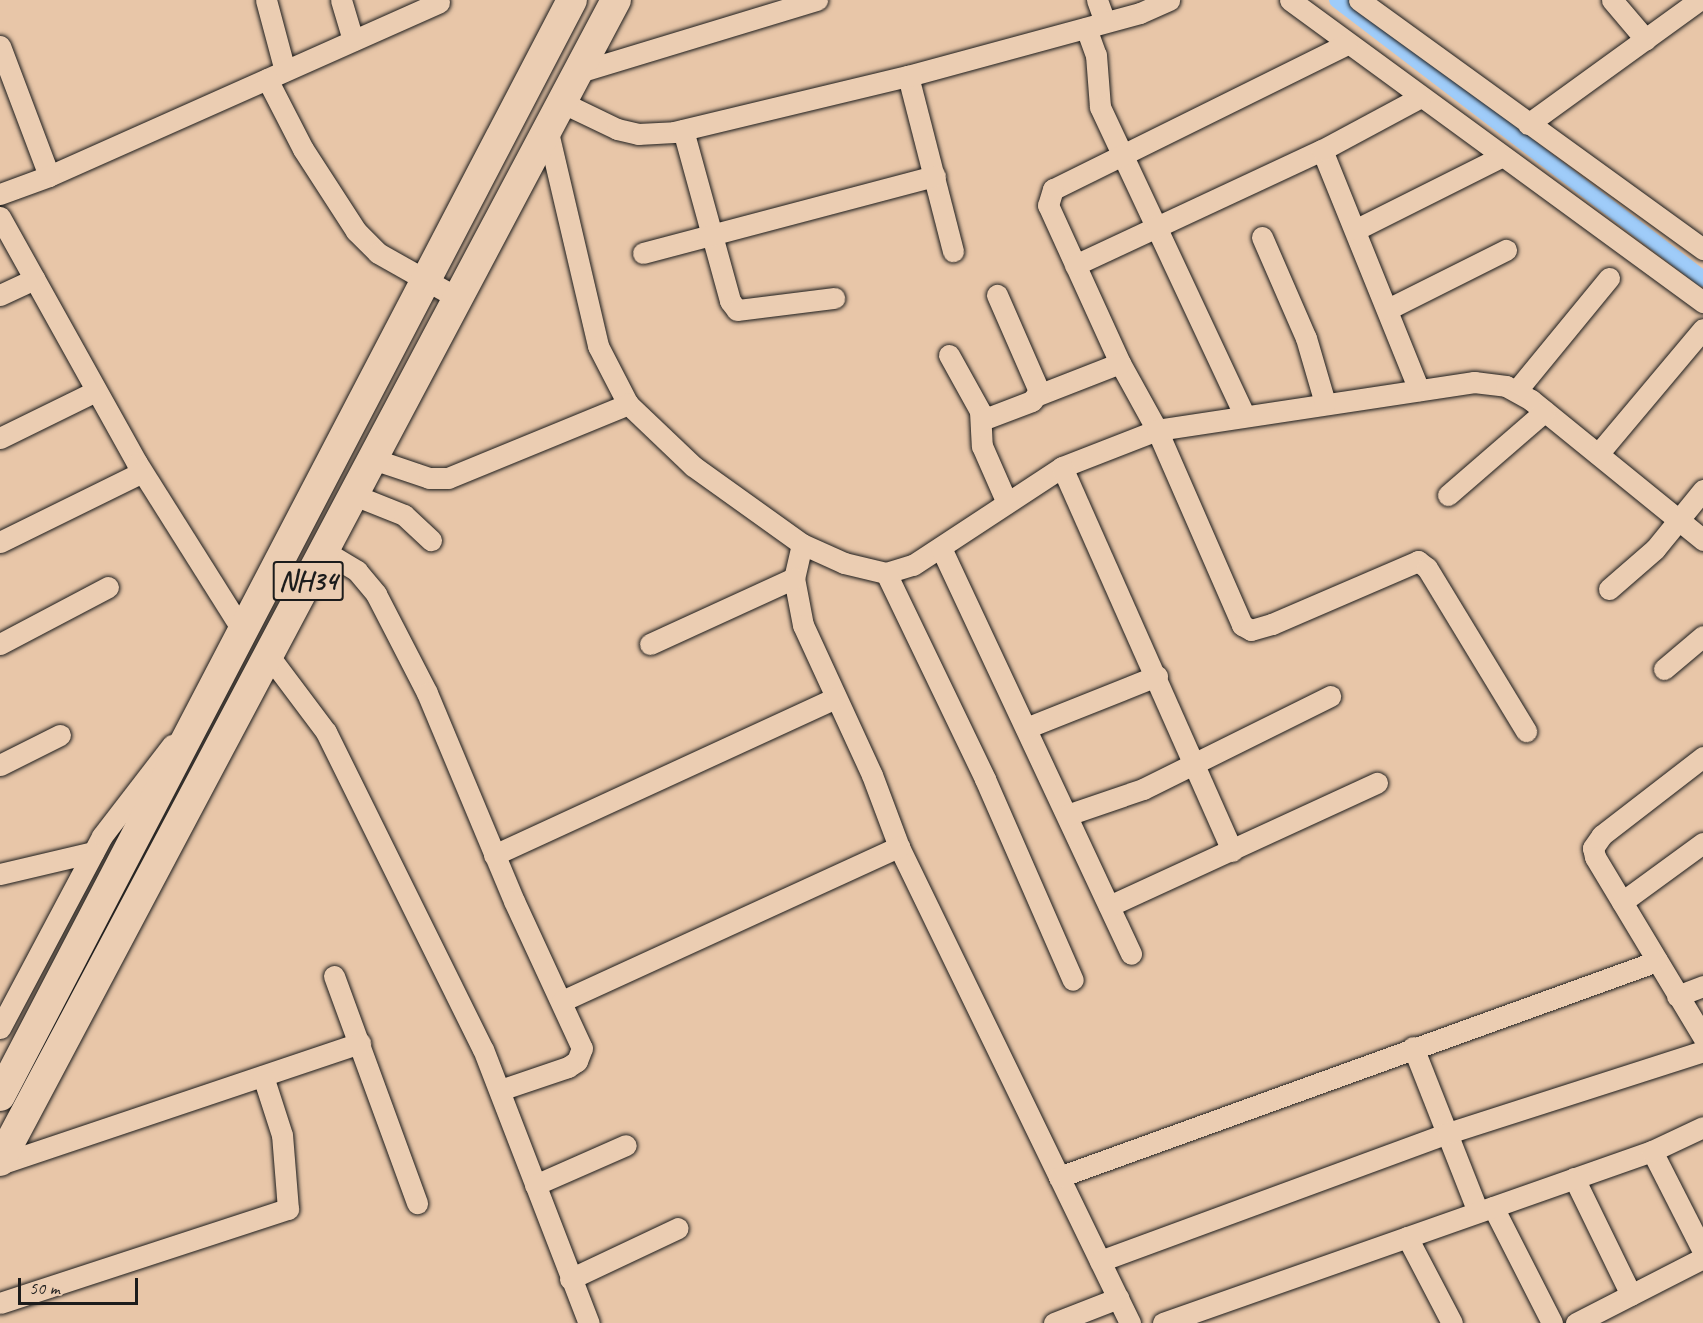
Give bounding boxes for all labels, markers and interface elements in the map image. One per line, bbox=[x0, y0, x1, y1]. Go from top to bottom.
road number: NH34 bbox=[272, 556, 344, 606]
scale bar bbox=[21, 1266, 141, 1304]
text: 50 m bbox=[29, 1277, 60, 1299]

